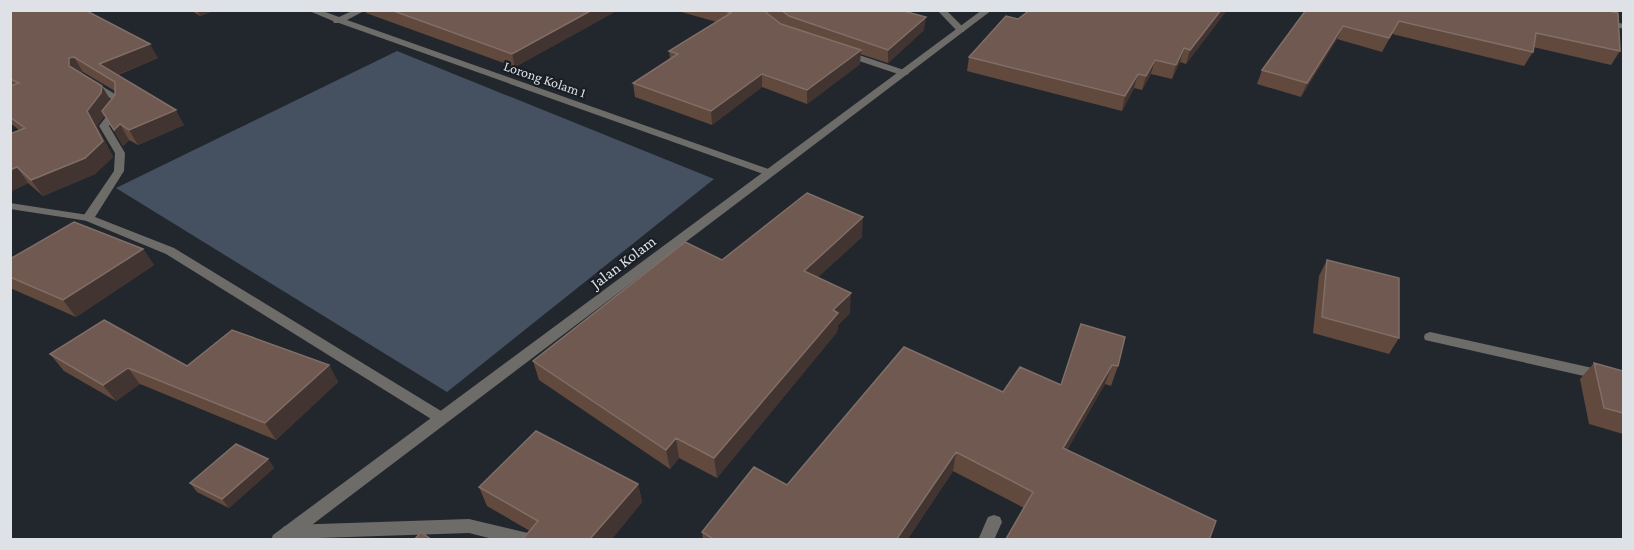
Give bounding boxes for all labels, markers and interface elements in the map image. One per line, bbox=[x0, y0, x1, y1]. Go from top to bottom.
street label: Lorong Kolam 1 bbox=[502, 57, 589, 101]
street label: Jalan Kolam bbox=[586, 232, 659, 294]

